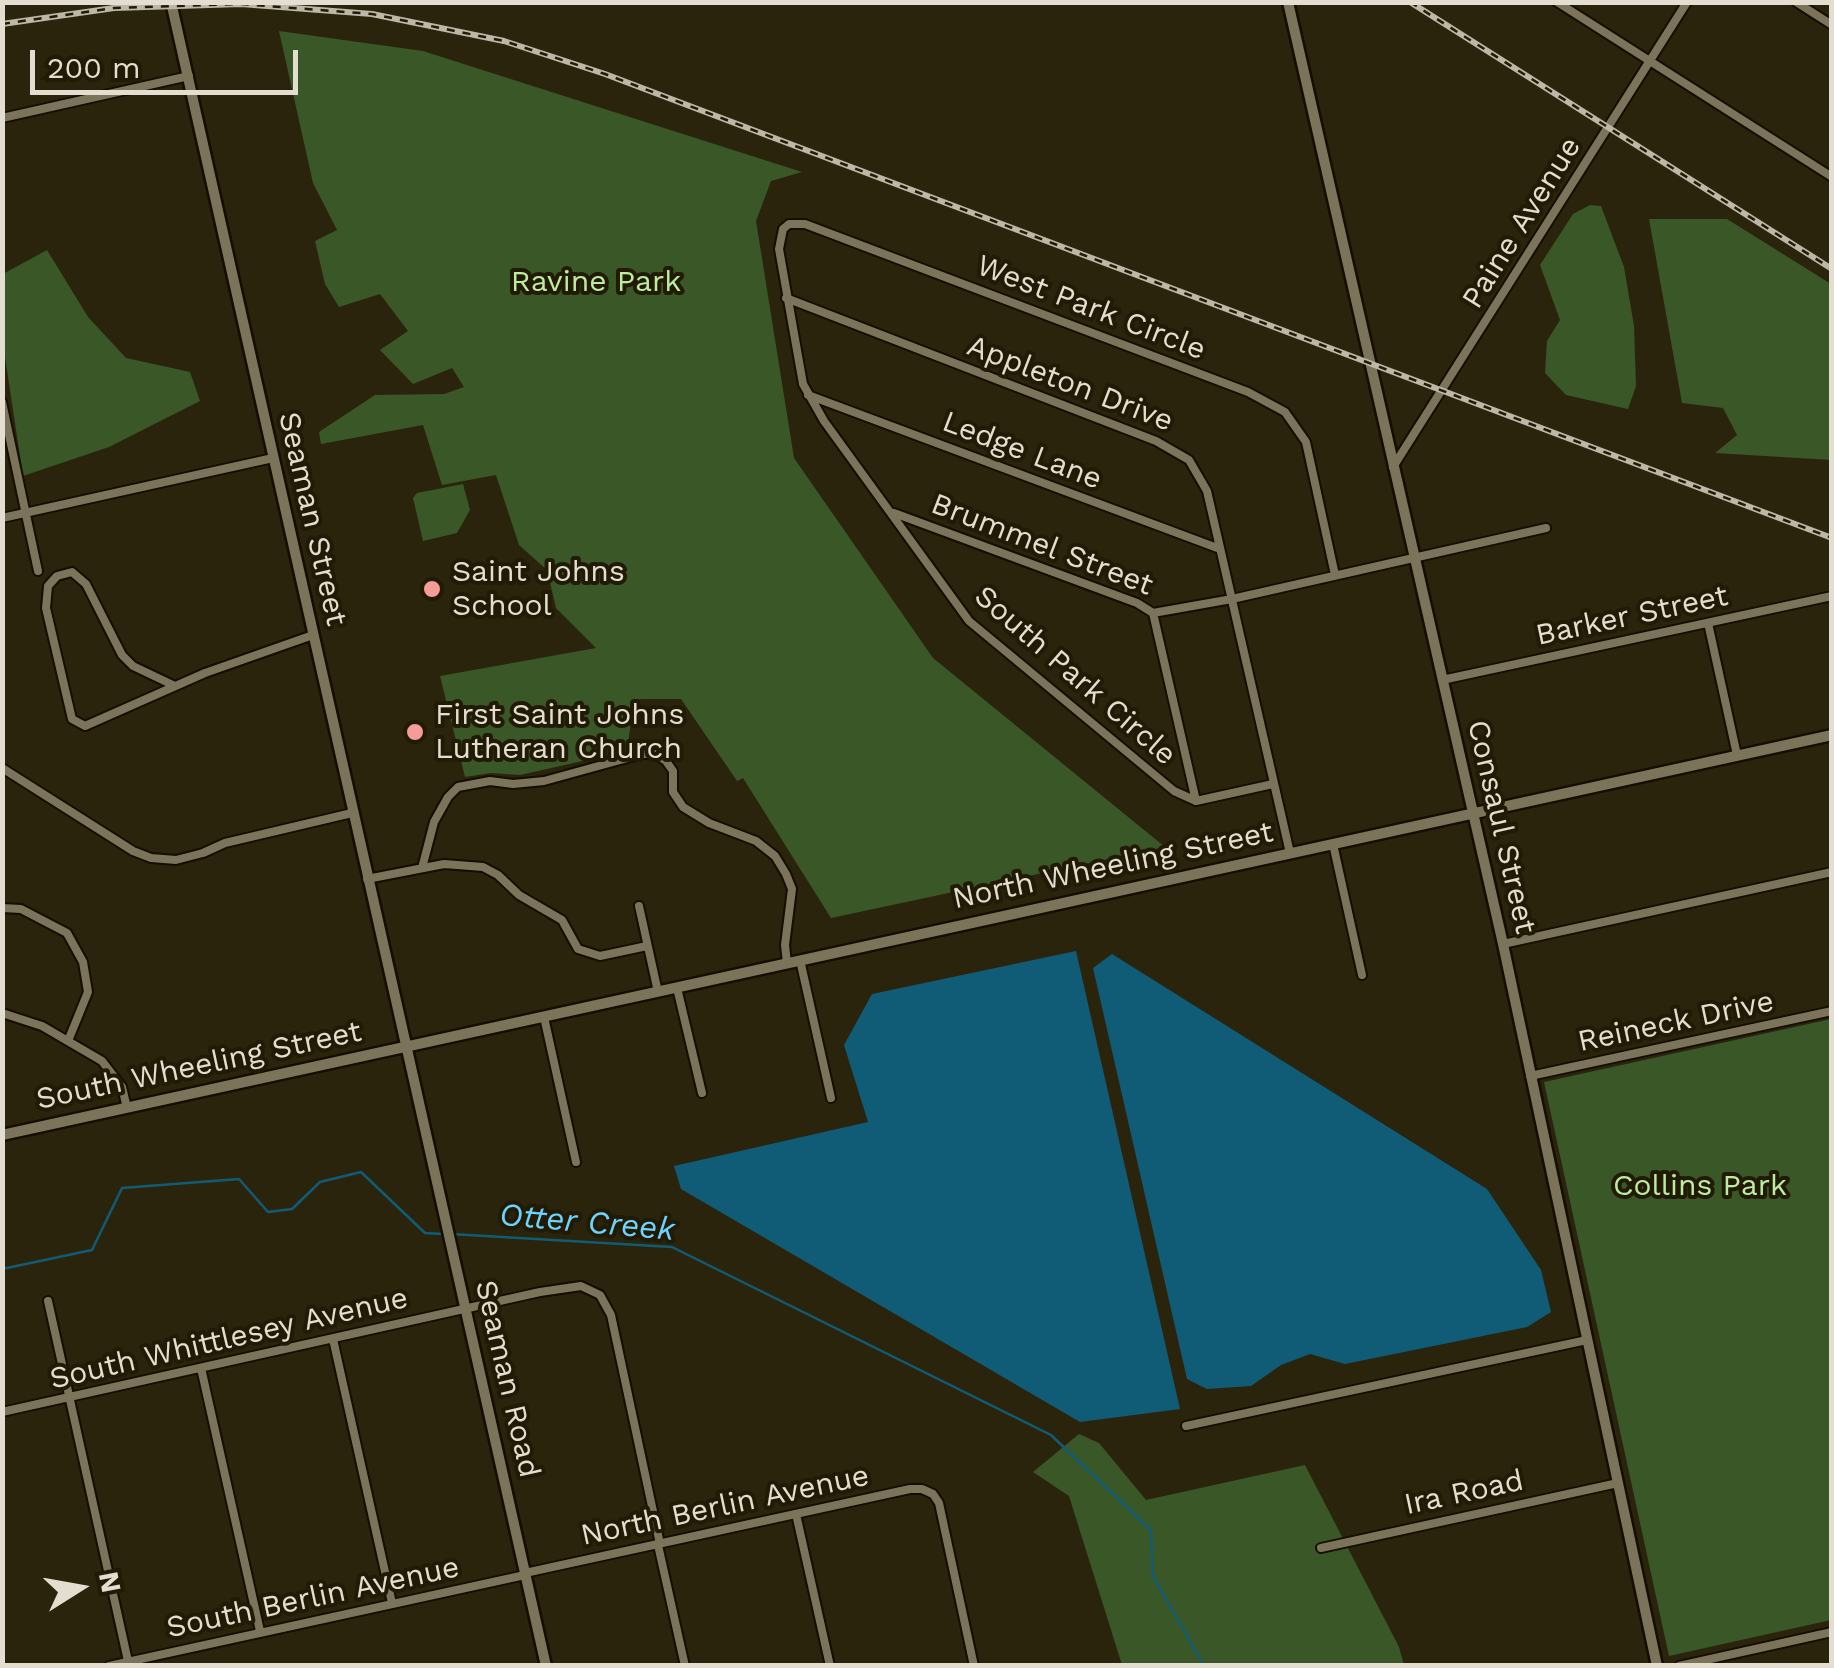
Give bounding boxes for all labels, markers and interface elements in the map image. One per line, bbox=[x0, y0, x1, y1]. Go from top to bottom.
scale bar bbox=[35, 30, 302, 92]
text: 200 m bbox=[47, 50, 141, 85]
street label: Paine Avenue bbox=[1455, 131, 1589, 315]
street label: West Park Circle bbox=[972, 248, 1210, 368]
park label: Ravine Park bbox=[511, 264, 681, 300]
street label: Appleton Drive bbox=[962, 328, 1178, 440]
street label: Ledge Lane bbox=[937, 404, 1107, 498]
street label: Seaman Street bbox=[270, 409, 354, 629]
street label: Brummel Street bbox=[926, 486, 1158, 604]
place label: Saint Johns School bbox=[452, 554, 625, 624]
marker: Saint Johns School bbox=[421, 578, 443, 600]
street label: Barker Street bbox=[1533, 578, 1731, 654]
street label: South Park Circle bbox=[967, 579, 1183, 773]
place label: First Saint Johns Lutheran Church bbox=[435, 697, 684, 768]
street label: Consaul Street bbox=[1459, 717, 1543, 937]
marker: First Saint Johns Lutheran Church bbox=[404, 721, 426, 743]
street label: North Wheeling Street bbox=[949, 814, 1277, 918]
street label: Reineck Drive bbox=[1575, 984, 1777, 1060]
street label: South Wheeling Street bbox=[33, 1014, 365, 1118]
park label: Collins Park bbox=[1613, 1168, 1787, 1204]
water label: Otter Creek bbox=[498, 1196, 676, 1250]
street label: Seaman Road bbox=[467, 1277, 547, 1481]
street label: South Whittlesey Avenue bbox=[46, 1280, 412, 1398]
street label: North Berlin Avenue bbox=[578, 1458, 872, 1554]
street label: Ira Road bbox=[1401, 1463, 1527, 1523]
north arrow bbox=[30, 1538, 130, 1638]
street label: South Berlin Avenue bbox=[163, 1549, 463, 1647]
text: N bbox=[92, 1569, 128, 1596]

